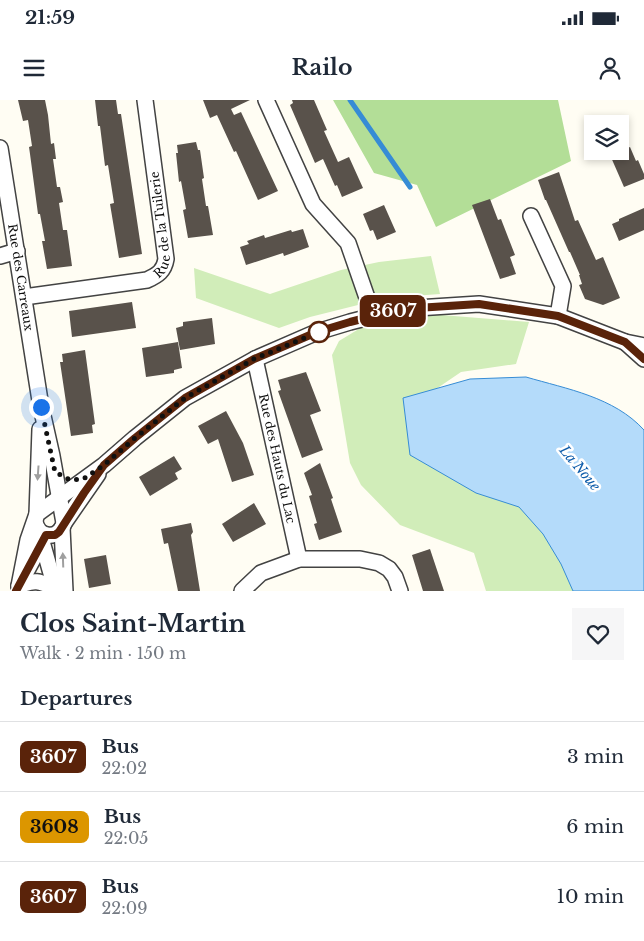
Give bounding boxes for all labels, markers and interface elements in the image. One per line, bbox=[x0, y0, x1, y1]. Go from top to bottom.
text: 21:59 bbox=[25, 6, 75, 29]
icon: menu bbox=[20, 54, 48, 82]
text: Railo bbox=[292, 54, 352, 81]
icon: person bbox=[596, 54, 624, 82]
map controls bbox=[584, 115, 629, 160]
button: layers bbox=[584, 115, 629, 160]
street label: Rue de la Tuilerie bbox=[147, 171, 173, 281]
street label: Rue des Carreaux bbox=[5, 223, 37, 333]
line badge: 3607 bbox=[358, 295, 428, 327]
text: 3607 bbox=[370, 300, 416, 322]
unlabelled marker bbox=[308, 321, 330, 343]
street label: Rue des Hauts du Lac bbox=[256, 392, 299, 525]
your location bbox=[29, 395, 54, 420]
water label: La Noue bbox=[555, 441, 605, 495]
one-way arrow bbox=[34, 466, 42, 482]
one-way arrow bbox=[59, 551, 67, 567]
button: heart bbox=[572, 608, 624, 660]
text: Clos Saint-Martin bbox=[20, 609, 246, 638]
text: Walk · 2 min · 150 m bbox=[20, 643, 186, 663]
text: Departures bbox=[20, 687, 132, 710]
text: Bus bbox=[101, 735, 139, 758]
text: 3 min bbox=[567, 745, 624, 768]
text: 3607 bbox=[30, 746, 76, 768]
text: 22:02 bbox=[101, 758, 147, 778]
text: Bus bbox=[104, 805, 141, 828]
text: 6 min bbox=[566, 815, 624, 838]
text: 3608 bbox=[30, 816, 79, 838]
text: 22:05 bbox=[104, 828, 148, 848]
text: Bus bbox=[101, 875, 139, 898]
text: 10 min bbox=[557, 885, 624, 908]
text: 3607 bbox=[30, 886, 76, 908]
text: 22:09 bbox=[101, 898, 147, 918]

